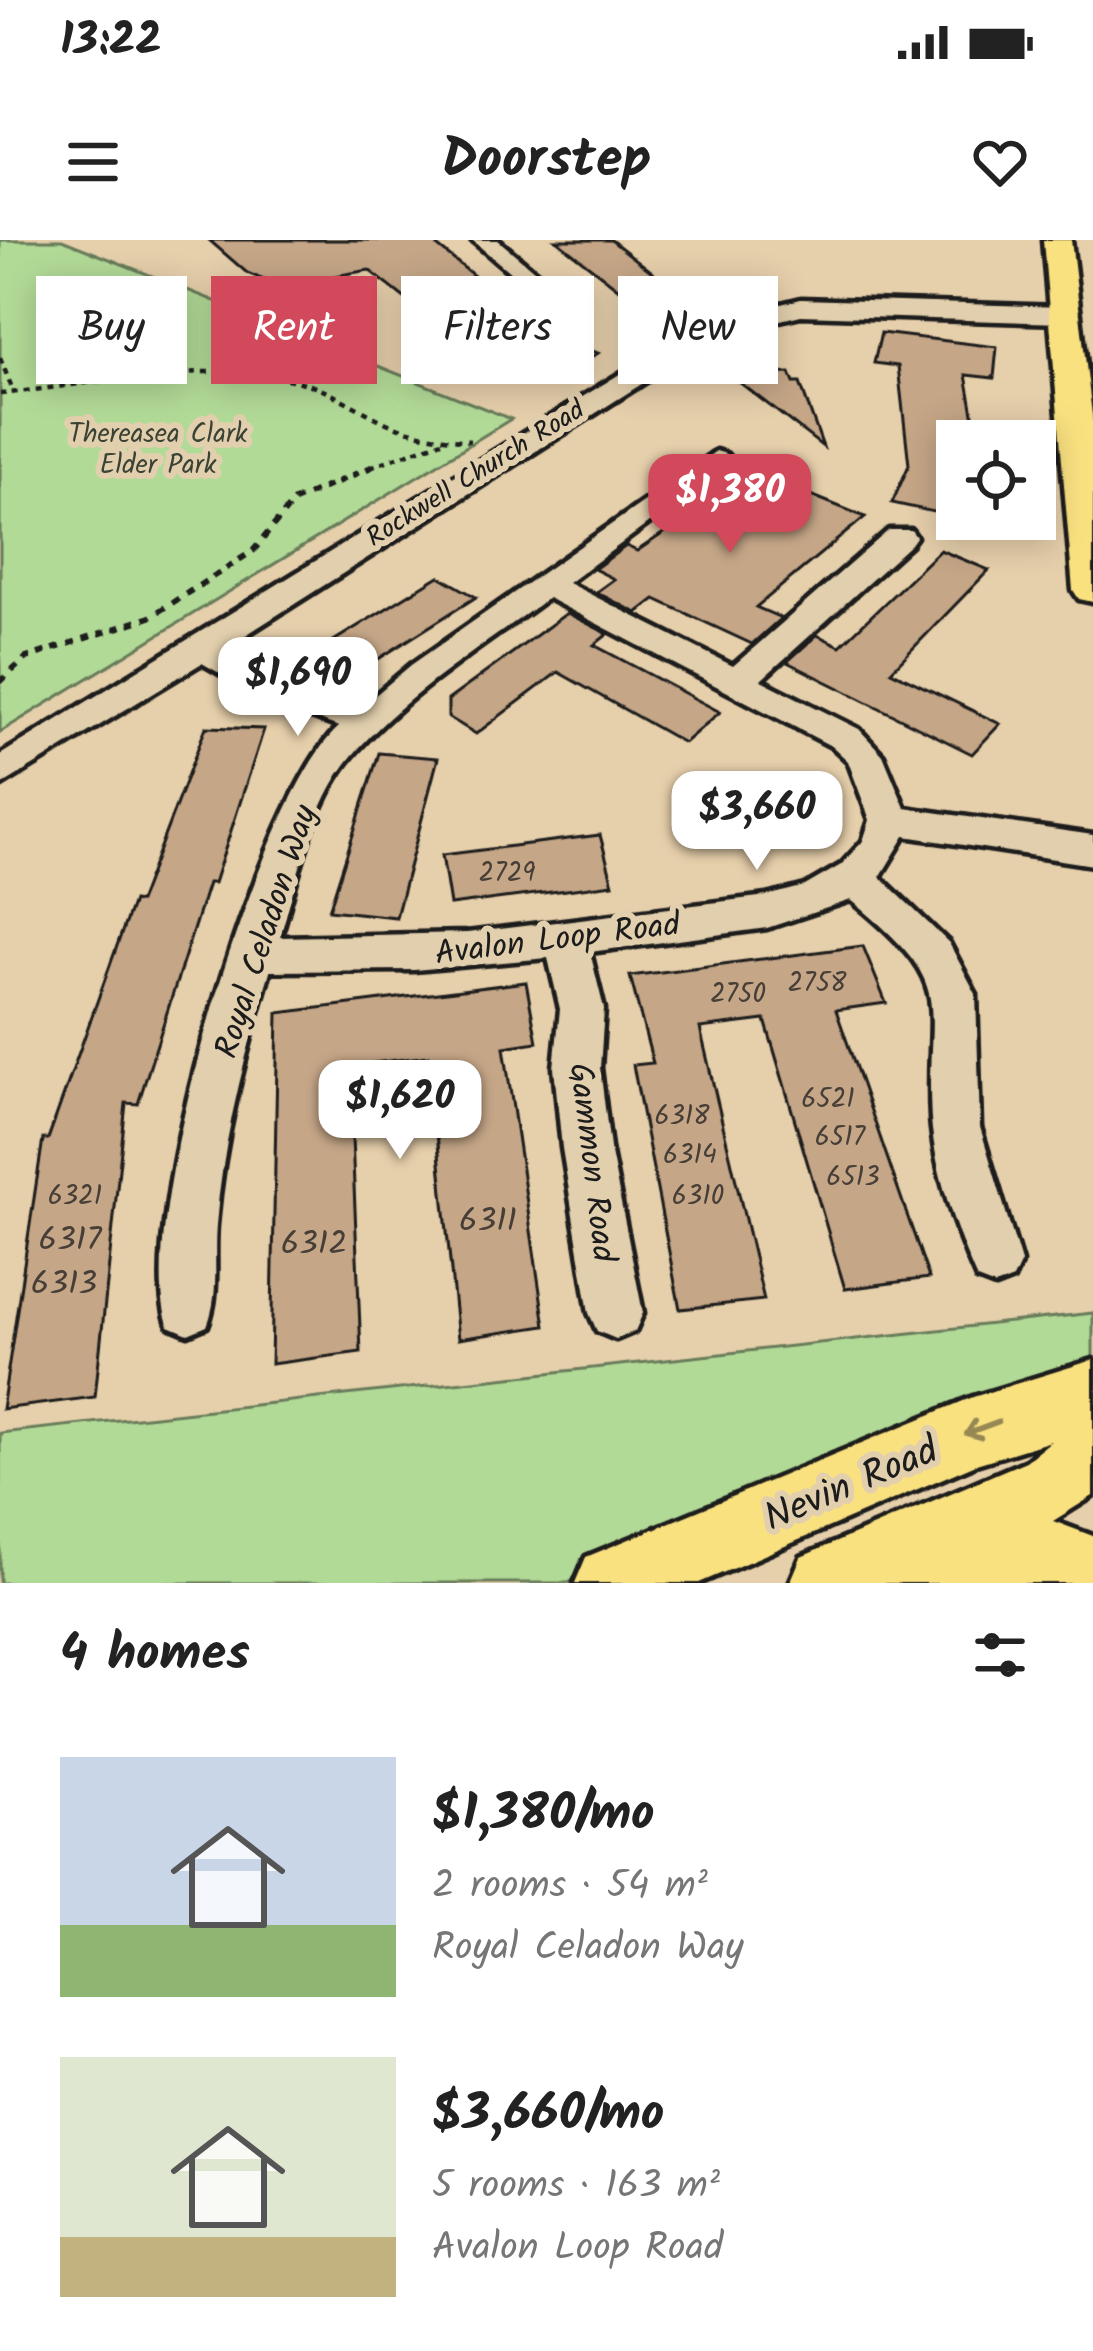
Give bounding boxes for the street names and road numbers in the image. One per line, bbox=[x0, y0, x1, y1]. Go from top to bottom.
street label: Rockwell Church Road bbox=[358, 389, 595, 559]
street label: Royal Celadon Way bbox=[201, 798, 333, 1066]
street label: Avalon Loop Road bbox=[432, 899, 684, 982]
street label: Gammon Road bbox=[552, 1060, 629, 1266]
street label: Nevin Road bbox=[755, 1421, 950, 1550]

